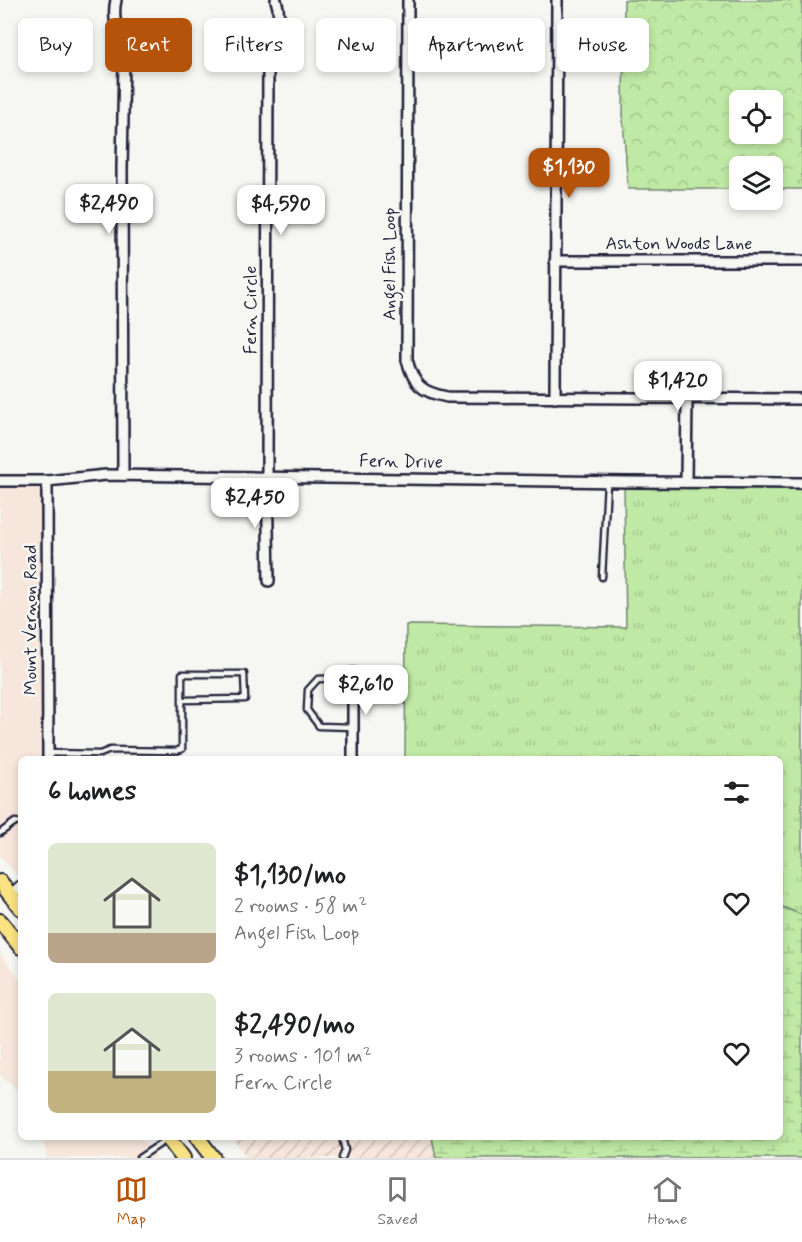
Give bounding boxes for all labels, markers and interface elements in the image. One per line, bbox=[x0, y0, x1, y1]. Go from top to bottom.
chip: Buy bbox=[18, 18, 93, 72]
chip: Rent bbox=[105, 18, 192, 72]
chip: Filters bbox=[204, 18, 304, 72]
chip: New bbox=[316, 18, 396, 72]
chip: Apartment bbox=[408, 18, 545, 72]
chip: House bbox=[557, 18, 649, 72]
map controls bbox=[729, 90, 783, 210]
button: locate bbox=[729, 90, 783, 144]
pin: $1,130 bbox=[520, 148, 618, 199]
text: $1,130 bbox=[543, 154, 595, 181]
button: layers bbox=[729, 156, 783, 210]
pin: $2,490 bbox=[60, 184, 158, 235]
pin: $4,590 bbox=[232, 185, 330, 236]
text: $2,490 bbox=[79, 190, 139, 217]
text: $4,590 bbox=[251, 191, 311, 218]
street label: Angel Fish Loop bbox=[378, 207, 404, 320]
street label: Ashton Woods Lane bbox=[606, 232, 752, 256]
street label: Fern Circle bbox=[239, 266, 263, 354]
pin: $1,420 bbox=[629, 361, 727, 412]
text: $1,420 bbox=[648, 367, 708, 394]
street label: Fern Drive bbox=[359, 449, 443, 475]
pin: $2,450 bbox=[206, 478, 304, 529]
text: $2,450 bbox=[225, 484, 285, 511]
street label: Mount Vernon Road bbox=[19, 545, 43, 695]
pin: $2,610 bbox=[317, 665, 415, 716]
text: $2,610 bbox=[338, 671, 394, 698]
text: 6 homes bbox=[48, 775, 136, 809]
icon: filters bbox=[720, 776, 753, 809]
text: $1,130/mo bbox=[234, 859, 346, 893]
icon: home bbox=[96, 867, 168, 939]
icon: heart bbox=[720, 887, 753, 920]
text: 2 rooms · 58 m² bbox=[234, 893, 367, 920]
text: Angel Fish Loop bbox=[234, 920, 359, 947]
text: $2,490/mo bbox=[234, 1009, 355, 1043]
icon: home bbox=[96, 1017, 168, 1089]
icon: heart bbox=[720, 1037, 753, 1070]
text: 3 rooms · 101 m² bbox=[234, 1043, 372, 1070]
text: Fern Circle bbox=[234, 1070, 333, 1097]
tab: Map bbox=[115, 1173, 148, 1230]
tab: Saved bbox=[377, 1173, 418, 1230]
tab: Home bbox=[647, 1173, 687, 1230]

